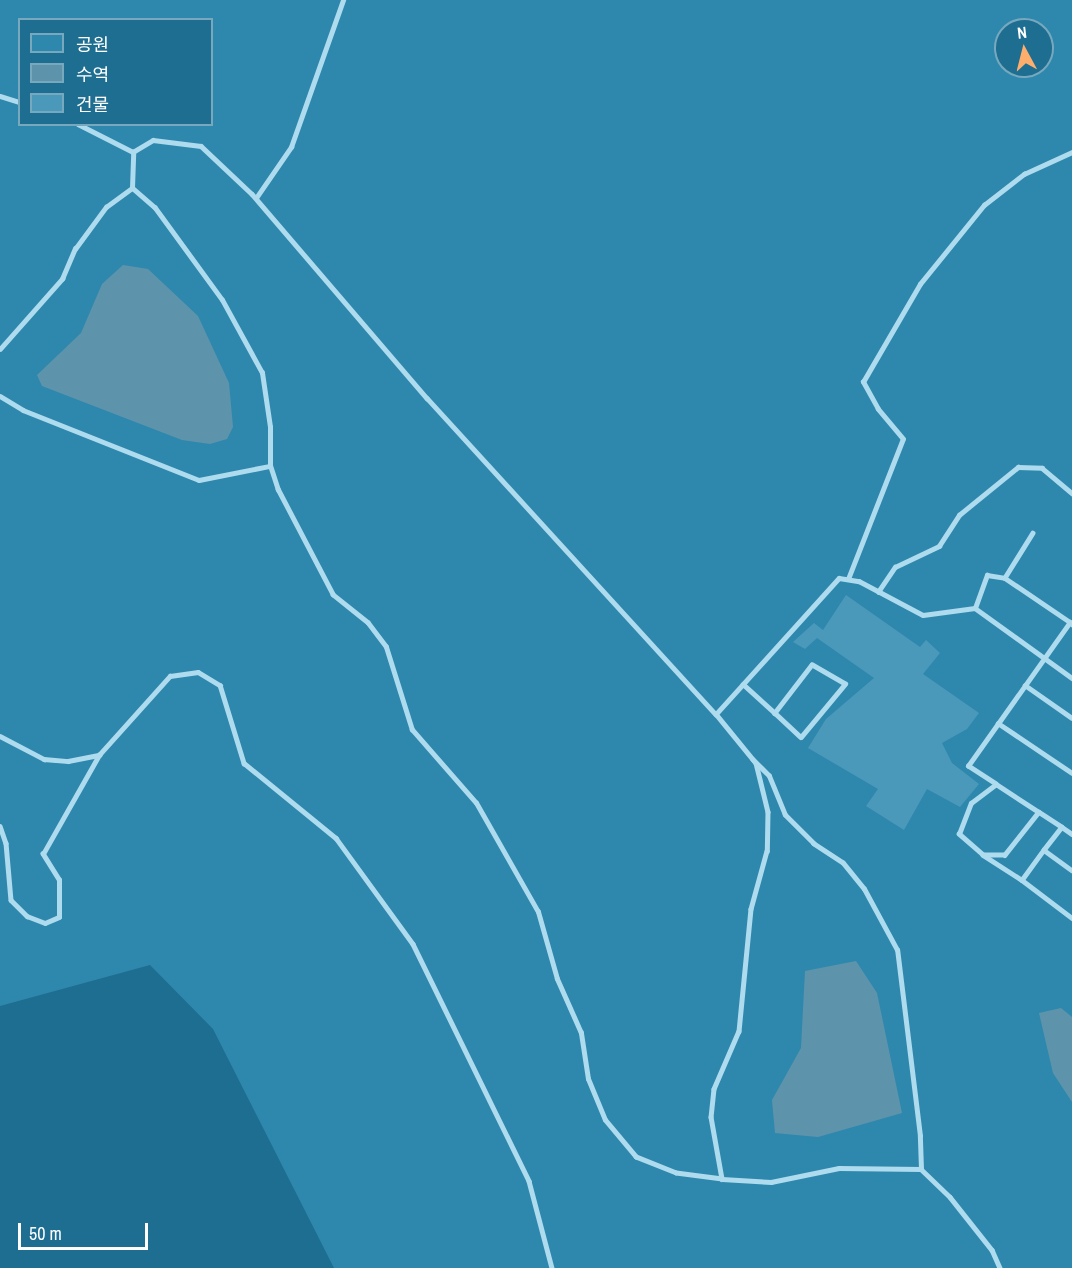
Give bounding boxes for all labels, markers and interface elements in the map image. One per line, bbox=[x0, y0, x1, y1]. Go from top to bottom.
legend bbox=[18, 18, 213, 126]
north arrow bbox=[994, 18, 1054, 78]
text: N bbox=[1016, 21, 1028, 44]
text: 공원 bbox=[76, 32, 109, 57]
text: 수역 bbox=[76, 62, 109, 87]
text: 건물 bbox=[76, 92, 109, 117]
scale bar bbox=[21, 1211, 152, 1249]
text: 50 m bbox=[29, 1221, 62, 1246]

